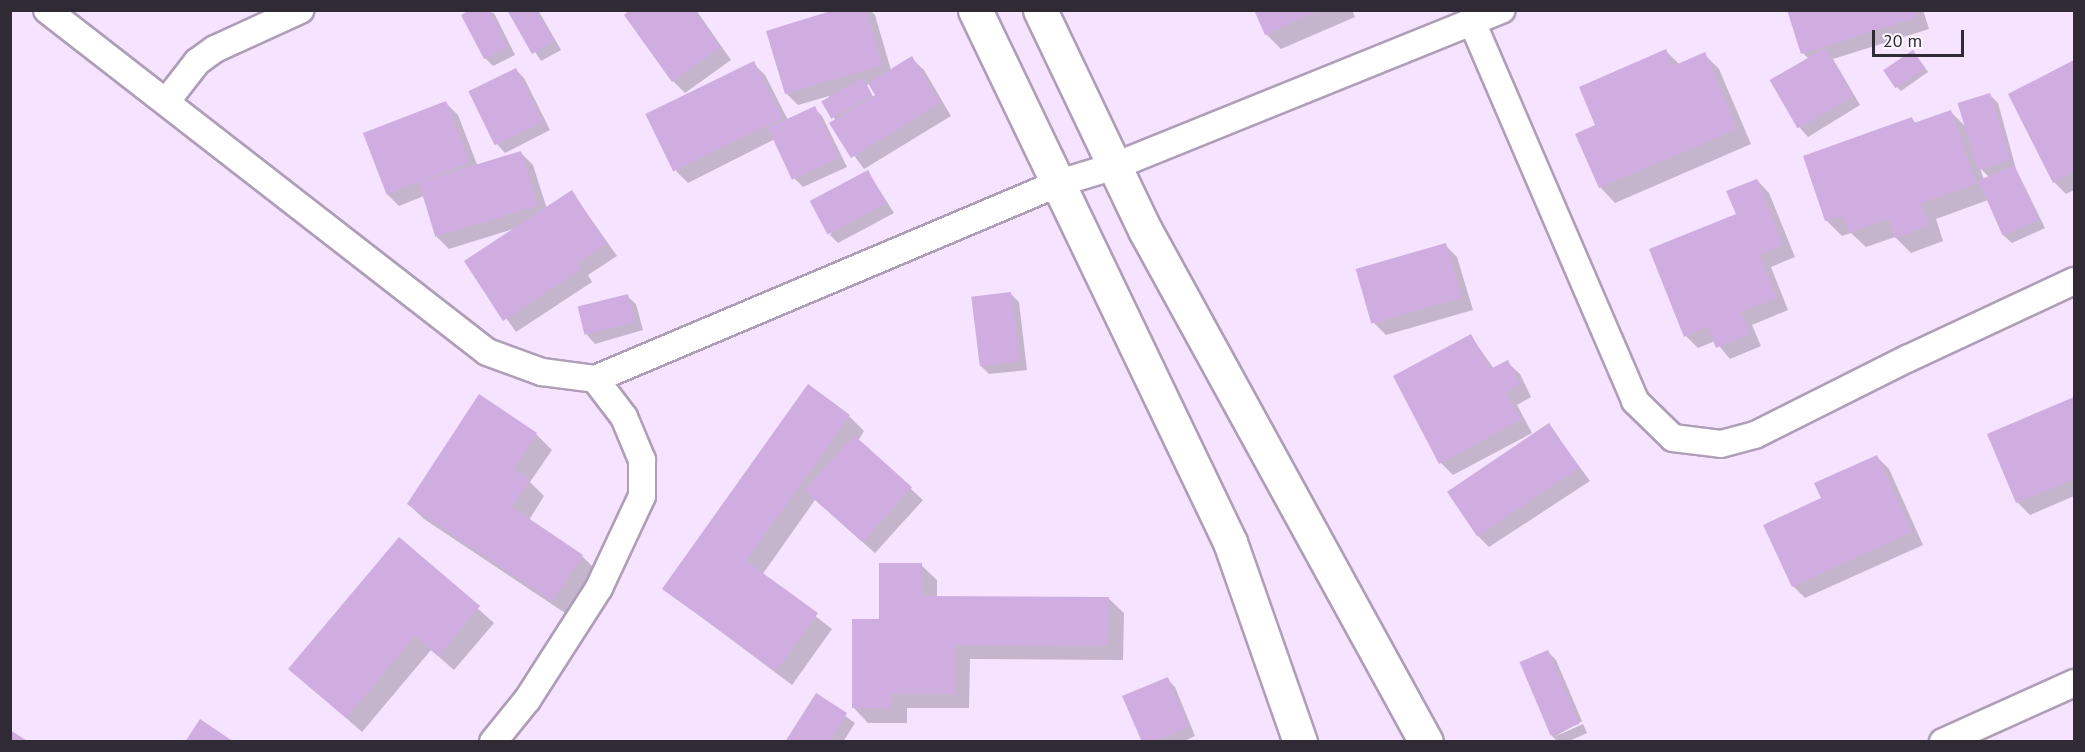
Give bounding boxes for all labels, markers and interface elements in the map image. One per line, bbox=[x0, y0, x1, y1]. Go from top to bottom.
scale bar bbox=[1875, 18, 1966, 56]
text: 20 m bbox=[1883, 29, 1922, 52]

